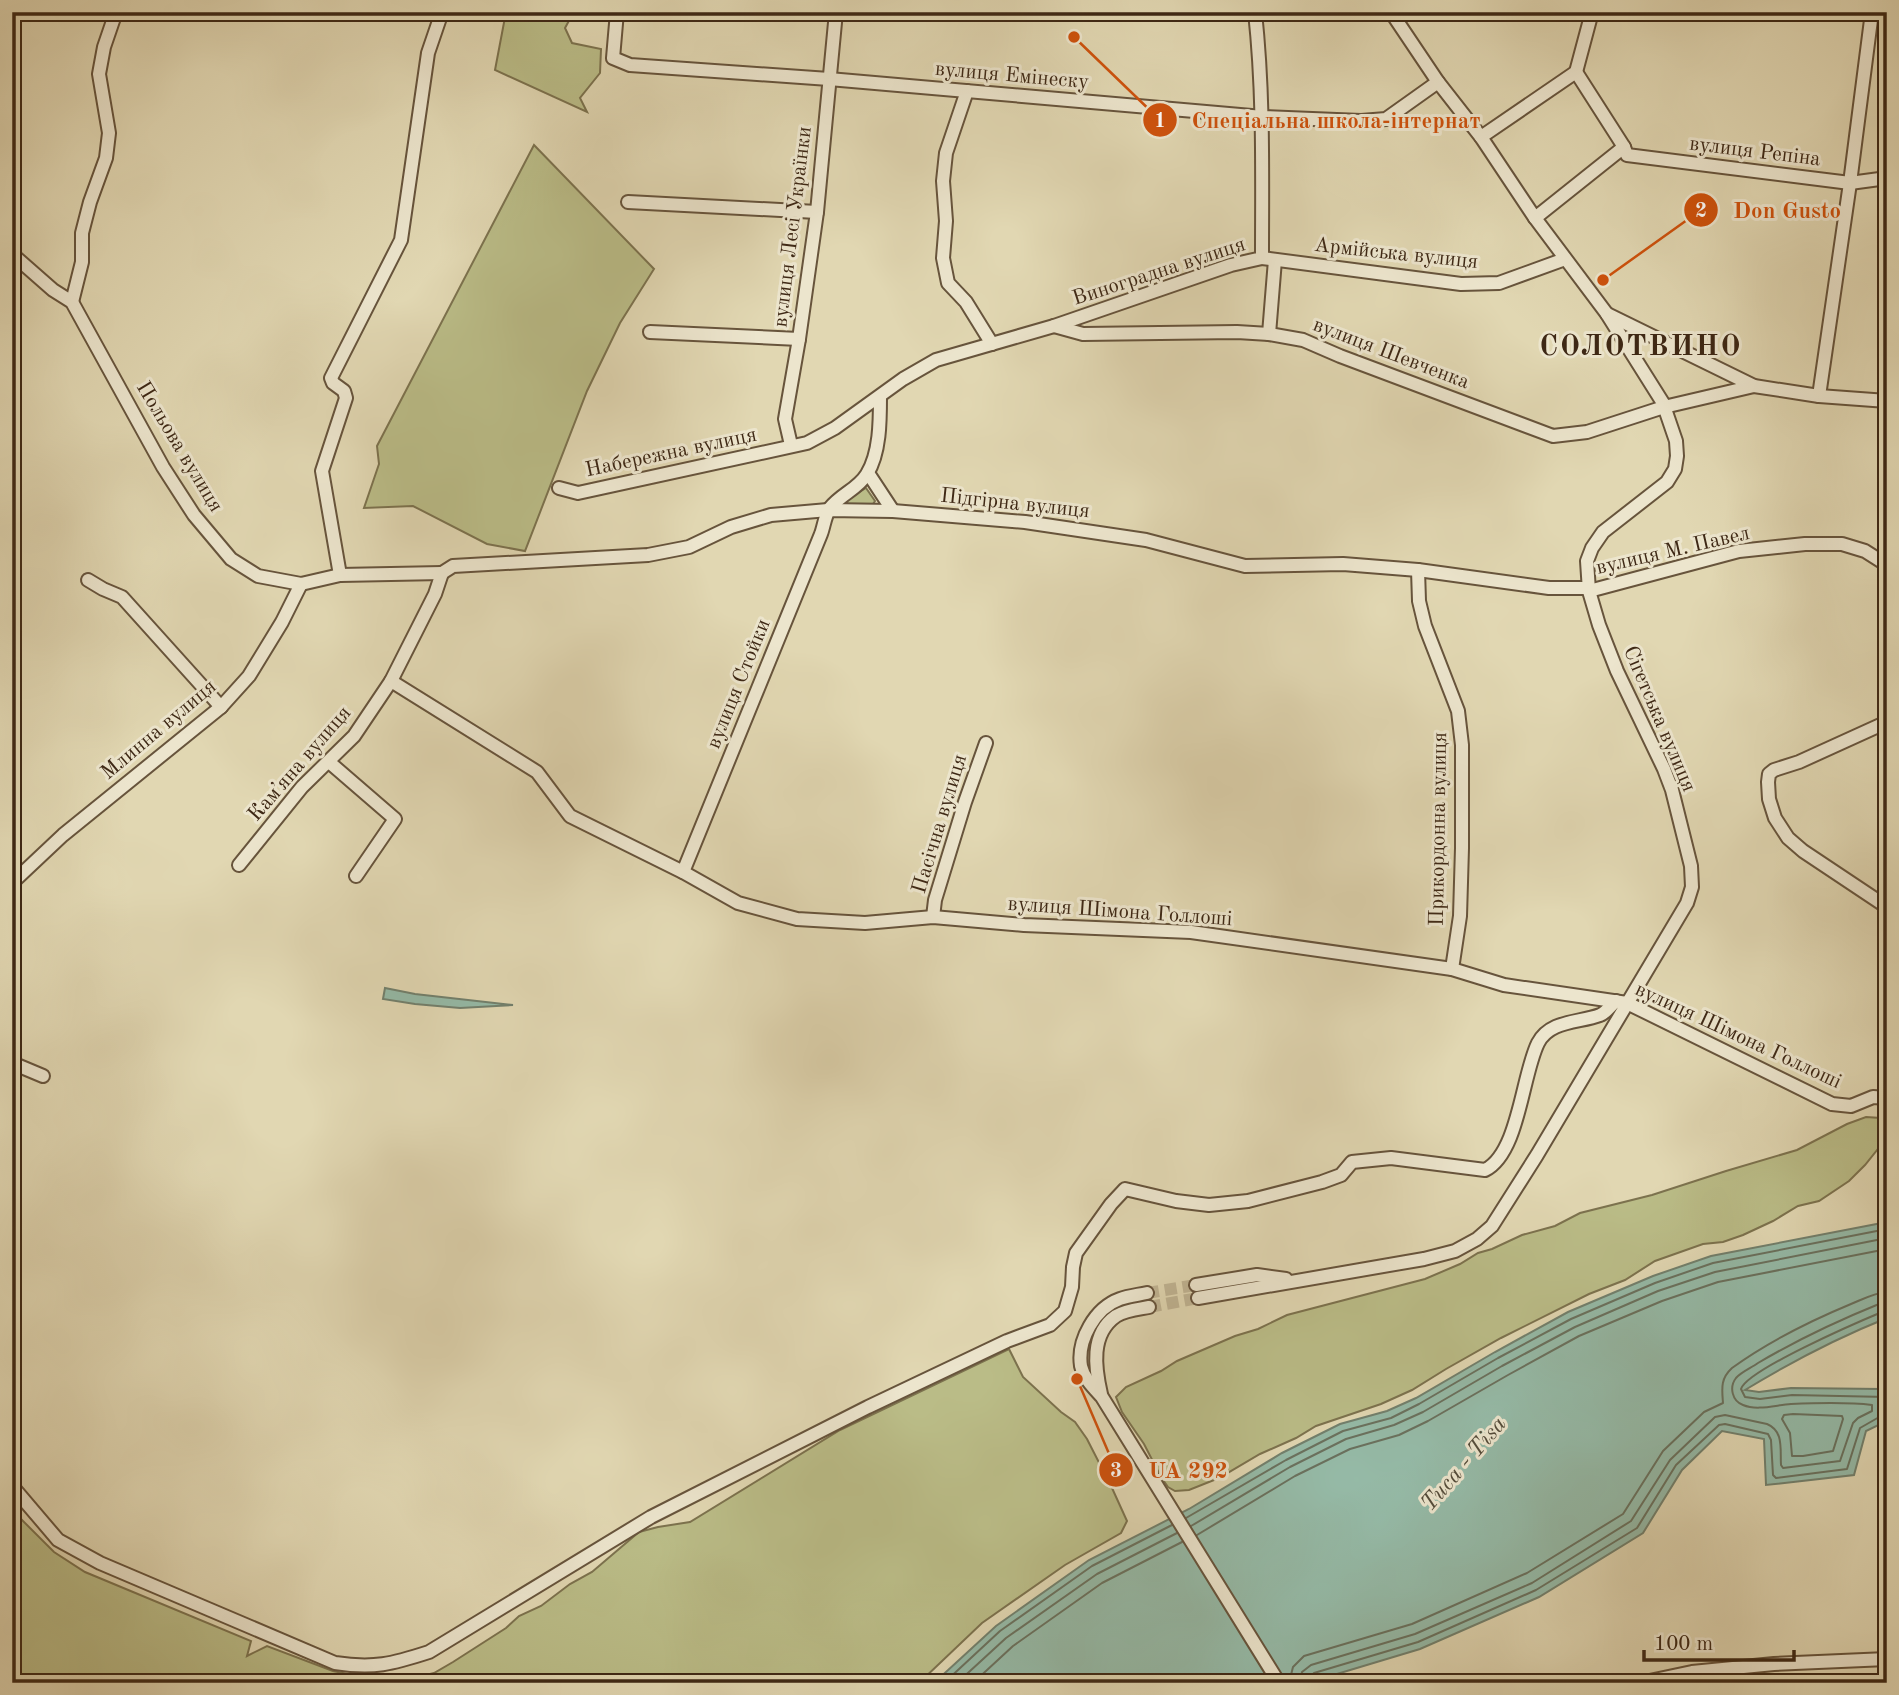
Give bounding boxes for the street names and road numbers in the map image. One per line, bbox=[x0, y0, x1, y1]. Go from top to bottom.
street label: вулиця Емінеску bbox=[934, 59, 1090, 93]
street label: вулиця Лесі Українки bbox=[770, 125, 816, 329]
street label: вулиця Репіна bbox=[1688, 134, 1822, 170]
street label: Виноградна вулиця bbox=[1070, 234, 1248, 310]
street label: Армійська вулиця bbox=[1313, 235, 1479, 273]
street label: вулиця Шевченка bbox=[1310, 315, 1472, 393]
street label: Польова вулиця bbox=[132, 378, 226, 516]
street label: Набережна вулиця bbox=[583, 425, 759, 481]
street label: Підгірна вулиця bbox=[939, 486, 1091, 522]
street label: вулиця М. Павел bbox=[1594, 523, 1752, 579]
street label: вулиця Стойки bbox=[703, 616, 775, 752]
street label: Сігетська вулиця bbox=[1619, 643, 1699, 795]
street label: Млинна вулиця bbox=[97, 676, 221, 784]
street label: Камʼяна вулиця bbox=[245, 702, 356, 826]
street label: Прикордонна вулиця bbox=[1427, 732, 1451, 926]
street label: Пасічна вулиця bbox=[909, 752, 971, 896]
street label: вулиця Шімона Голлоші bbox=[1007, 894, 1233, 930]
street label: вулиця Шімона Голлоші bbox=[1632, 979, 1844, 1093]

